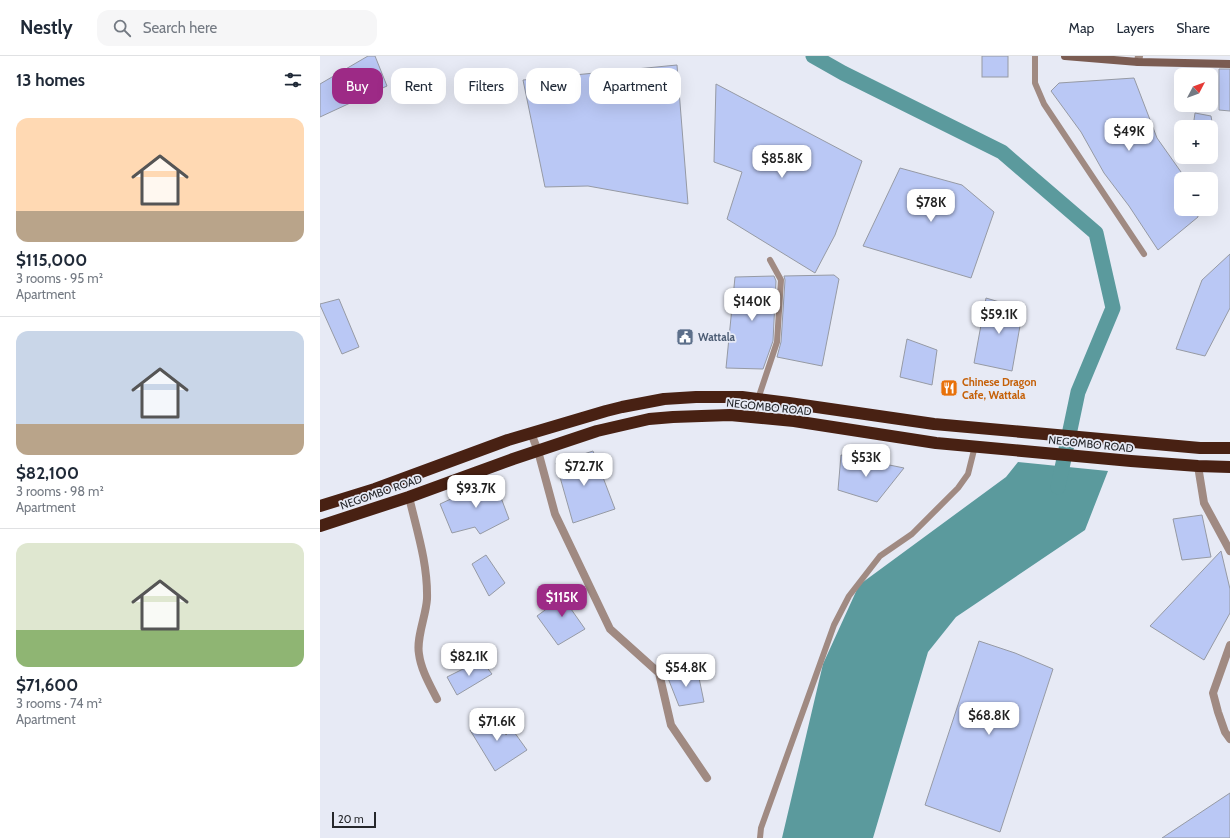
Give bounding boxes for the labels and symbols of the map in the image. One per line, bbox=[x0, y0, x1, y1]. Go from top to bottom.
north arrow bbox=[1174, 68, 1218, 112]
pin: $49K bbox=[1105, 118, 1153, 152]
pin: $85.8K bbox=[749, 145, 815, 179]
pin: $78K bbox=[907, 189, 955, 223]
pin: $140K bbox=[724, 288, 780, 322]
pin: $59.1K bbox=[966, 301, 1032, 335]
public building icon: Wattala bbox=[675, 327, 695, 347]
place label: Wattala bbox=[698, 330, 736, 344]
place label: Chinese Dragon Cafe, Wattala bbox=[962, 375, 1037, 402]
restaurant icon: Chinese Dragon Cafe, Wattala bbox=[939, 378, 959, 398]
street label: NEGOMBO ROAD bbox=[726, 396, 812, 418]
street label: NEGOMBO ROAD bbox=[1048, 433, 1134, 455]
pin: $53K bbox=[842, 444, 890, 478]
pin: $72.7K bbox=[551, 453, 617, 487]
street label: NEGOMBO ROAD bbox=[338, 471, 424, 513]
pin: $93.7K bbox=[443, 475, 509, 509]
pin: $115K bbox=[534, 584, 590, 618]
pin: $82.1K bbox=[436, 643, 502, 677]
pin: $54.8K bbox=[653, 654, 719, 688]
pin: $68.8K bbox=[956, 702, 1022, 736]
pin: $71.6K bbox=[464, 708, 530, 742]
scale bar bbox=[332, 810, 376, 829]

